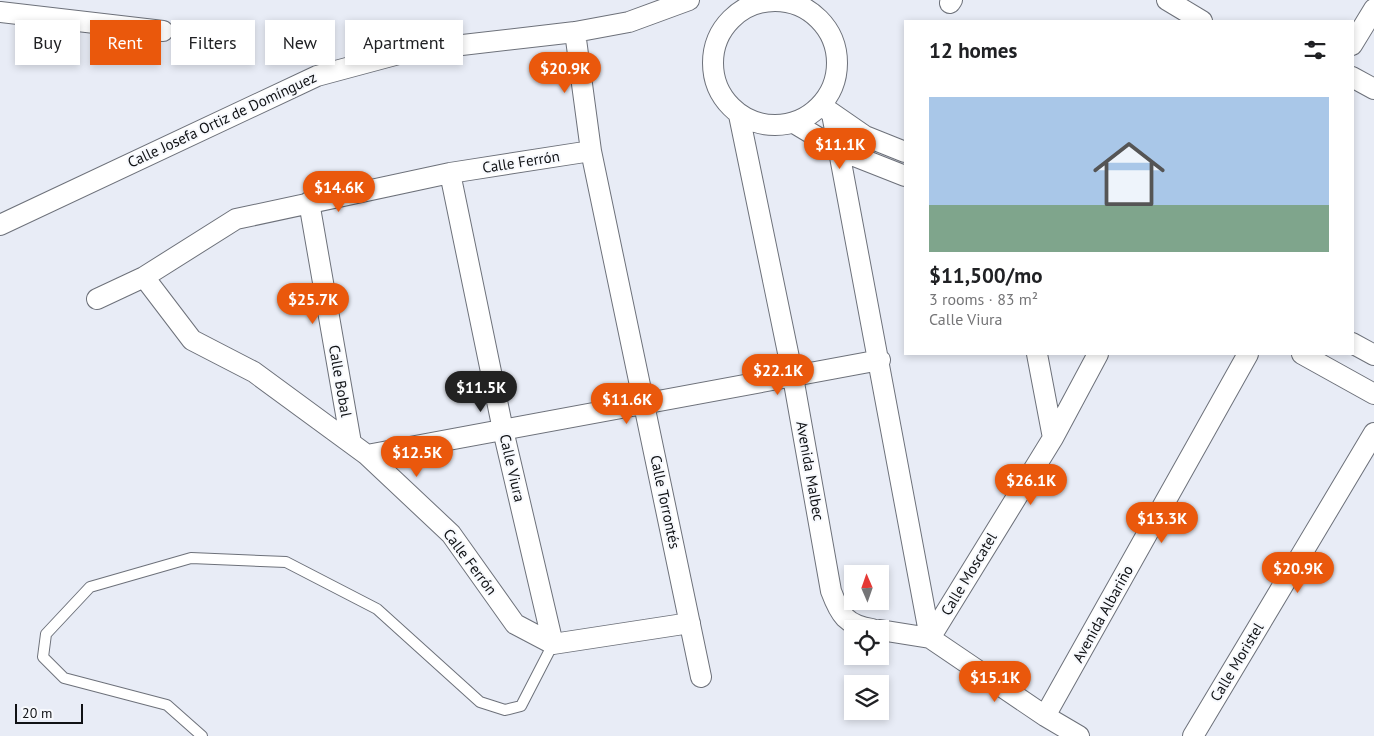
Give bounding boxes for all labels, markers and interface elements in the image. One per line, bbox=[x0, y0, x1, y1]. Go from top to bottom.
chip: Buy bbox=[15, 20, 80, 65]
chip: Rent bbox=[90, 20, 161, 65]
chip: Filters bbox=[171, 20, 255, 65]
chip: New bbox=[265, 20, 335, 65]
chip: Apartment bbox=[345, 20, 463, 65]
icon: filters bbox=[1301, 36, 1329, 64]
text: 12 homes bbox=[929, 37, 1017, 64]
pin: $20.9K bbox=[524, 52, 606, 94]
text: $20.9K bbox=[540, 58, 590, 78]
street label: Calle Josefa Ortiz de Domínguez bbox=[124, 67, 319, 172]
pin: $11.1K bbox=[799, 128, 881, 170]
icon: home bbox=[1084, 129, 1174, 219]
text: $11.1K bbox=[815, 134, 865, 154]
street label: Calle Ferrón bbox=[481, 146, 561, 177]
pin: $14.6K bbox=[298, 170, 380, 213]
text: $14.6K bbox=[314, 177, 364, 197]
text: $11,500/mo bbox=[929, 262, 1042, 289]
pin: $25.7K bbox=[272, 282, 354, 325]
text: $25.7K bbox=[288, 289, 338, 309]
text: 3 rooms · 83 m² bbox=[929, 289, 1038, 309]
text: Calle Viura bbox=[929, 309, 1002, 329]
street label: Calle Bobal bbox=[325, 343, 356, 419]
pin: $22.1K bbox=[737, 354, 819, 396]
text: $22.1K bbox=[753, 360, 803, 380]
pin: $11.5K bbox=[440, 370, 522, 413]
text: $11.5K bbox=[456, 377, 506, 397]
pin: $11.6K bbox=[586, 382, 668, 425]
text: $11.6K bbox=[602, 389, 652, 409]
street label: Avenida Malbec bbox=[792, 420, 829, 522]
street label: Calle Viura bbox=[495, 432, 529, 504]
pin: $12.5K bbox=[376, 436, 458, 478]
text: $12.5K bbox=[392, 442, 442, 462]
street label: Calle Torrontés bbox=[646, 453, 685, 551]
pin: $26.1K bbox=[990, 464, 1072, 506]
text: $26.1K bbox=[1006, 470, 1056, 490]
pin: $13.3K bbox=[1121, 502, 1203, 544]
text: $13.3K bbox=[1137, 508, 1187, 528]
street label: Calle Ferrón bbox=[439, 525, 501, 599]
street label: Calle Moscatel bbox=[936, 528, 1001, 619]
pin: $20.9K bbox=[1257, 552, 1339, 594]
text: $20.9K bbox=[1273, 558, 1323, 578]
street label: Avenida Albariño bbox=[1068, 562, 1137, 666]
north arrow bbox=[844, 565, 889, 610]
map controls bbox=[844, 565, 889, 720]
street label: Calle Moristel bbox=[1206, 618, 1268, 705]
button: locate bbox=[844, 620, 889, 665]
pin: $15.1K bbox=[954, 660, 1036, 703]
text: $15.1K bbox=[970, 667, 1020, 687]
button: layers bbox=[844, 675, 889, 720]
scale bar bbox=[15, 701, 82, 724]
text: 20 m bbox=[22, 704, 52, 722]

